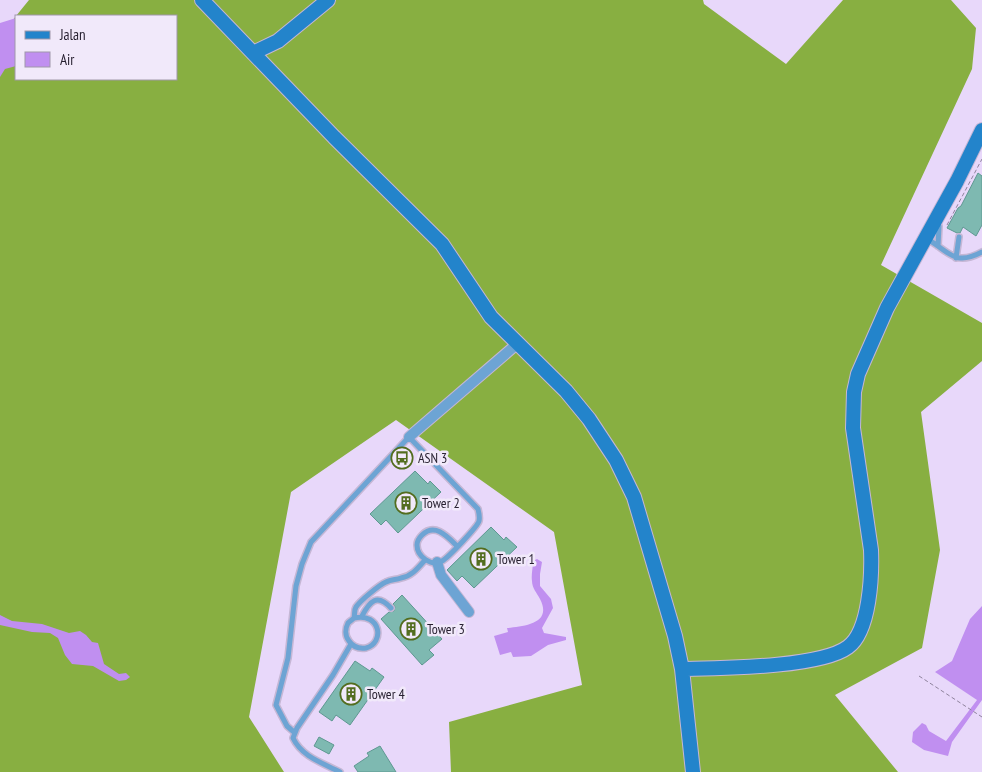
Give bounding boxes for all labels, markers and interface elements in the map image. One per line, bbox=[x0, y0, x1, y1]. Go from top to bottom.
legend bbox=[15, 15, 178, 80]
text: Jalan bbox=[59, 25, 86, 44]
text: Air bbox=[60, 50, 75, 69]
bus stop icon: ASN 3 bbox=[390, 446, 414, 470]
place label: ASN 3 bbox=[418, 449, 447, 467]
building icon: Tower 2 bbox=[394, 491, 418, 515]
place label: Tower 2 bbox=[422, 494, 460, 512]
building icon: Tower 1 bbox=[469, 547, 493, 571]
place label: Tower 1 bbox=[497, 550, 535, 568]
building icon: Tower 3 bbox=[399, 617, 423, 641]
place label: Tower 3 bbox=[427, 620, 465, 638]
building icon: Tower 4 bbox=[339, 682, 363, 706]
place label: Tower 4 bbox=[367, 685, 405, 703]

